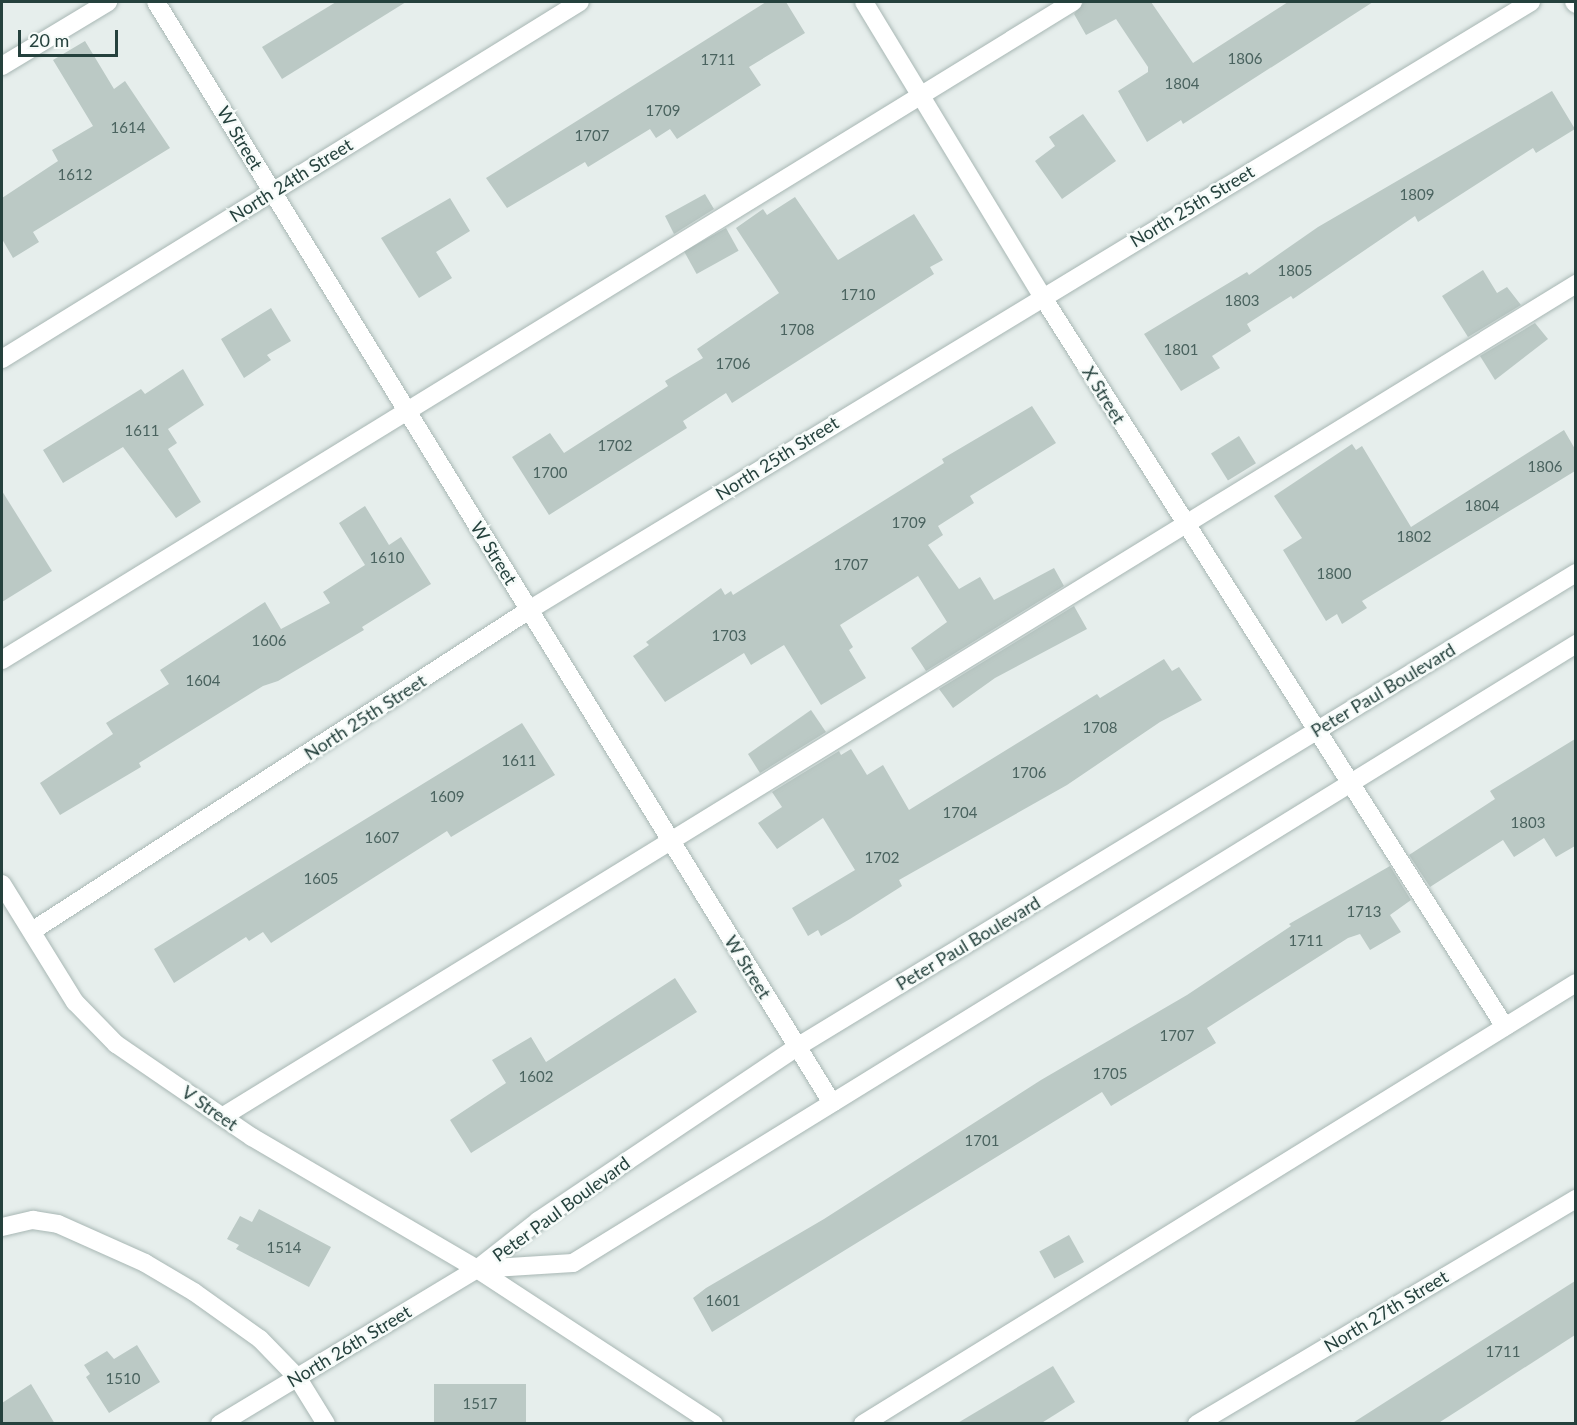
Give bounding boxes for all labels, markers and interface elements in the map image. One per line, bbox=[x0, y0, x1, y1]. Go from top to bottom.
scale bar bbox=[21, 18, 122, 56]
text: 20 m bbox=[29, 29, 69, 51]
house number: 1806 bbox=[1228, 50, 1262, 68]
house number: 1711 bbox=[701, 51, 735, 69]
house number: 1804 bbox=[1165, 75, 1199, 93]
street label: W Street bbox=[213, 102, 267, 174]
house number: 1709 bbox=[646, 102, 680, 120]
house number: 1614 bbox=[111, 119, 145, 137]
house number: 1707 bbox=[575, 127, 609, 145]
street label: North 24th Street bbox=[226, 134, 356, 226]
street label: North 25th Street bbox=[1126, 161, 1258, 251]
house number: 1612 bbox=[58, 166, 92, 184]
house number: 1809 bbox=[1400, 186, 1434, 204]
house number: 1805 bbox=[1278, 262, 1312, 280]
house number: 1710 bbox=[841, 286, 875, 304]
house number: 1803 bbox=[1225, 292, 1259, 310]
house number: 1708 bbox=[780, 321, 814, 339]
house number: 1801 bbox=[1164, 341, 1198, 359]
house number: 1706 bbox=[716, 355, 750, 373]
street label: X Street bbox=[1078, 362, 1130, 428]
street label: North 25th Street bbox=[712, 412, 842, 504]
house number: 1611 bbox=[125, 422, 159, 440]
house number: 1702 bbox=[598, 437, 632, 455]
house number: 1806 bbox=[1528, 458, 1562, 476]
house number: 1700 bbox=[533, 464, 567, 482]
house number: 1804 bbox=[1465, 497, 1499, 515]
house number: 1709 bbox=[892, 514, 926, 532]
street label: W Street bbox=[466, 517, 522, 589]
house number: 1802 bbox=[1397, 528, 1431, 546]
house number: 1610 bbox=[370, 549, 404, 567]
house number: 1707 bbox=[834, 556, 868, 574]
house number: 1800 bbox=[1317, 565, 1351, 583]
house number: 1703 bbox=[712, 627, 746, 645]
house number: 1606 bbox=[252, 632, 286, 650]
street label: Peter Paul Boulevard bbox=[1307, 638, 1459, 742]
street label: North 25th Street bbox=[300, 670, 430, 764]
house number: 1604 bbox=[186, 672, 220, 690]
house number: 1708 bbox=[1083, 719, 1117, 737]
house number: 1611 bbox=[502, 752, 536, 770]
house number: 1706 bbox=[1012, 764, 1046, 782]
house number: 1609 bbox=[430, 788, 464, 806]
house number: 1704 bbox=[943, 804, 977, 822]
house number: 1803 bbox=[1511, 814, 1545, 832]
house number: 1607 bbox=[365, 829, 399, 847]
house number: 1702 bbox=[865, 849, 899, 867]
house number: 1605 bbox=[304, 870, 338, 888]
street label: Peter Paul Boulevard bbox=[892, 891, 1044, 995]
house number: 1713 bbox=[1347, 903, 1381, 921]
street label: W Street bbox=[720, 931, 776, 1003]
house number: 1711 bbox=[1289, 932, 1323, 950]
house number: 1707 bbox=[1160, 1027, 1194, 1045]
house number: 1705 bbox=[1093, 1065, 1127, 1083]
house number: 1602 bbox=[519, 1068, 553, 1086]
street label: V Street bbox=[178, 1081, 242, 1135]
house number: 1701 bbox=[965, 1132, 999, 1150]
street label: Peter Paul Boulevard bbox=[488, 1152, 634, 1266]
house number: 1514 bbox=[267, 1239, 301, 1257]
street label: North 27th Street bbox=[1320, 1266, 1452, 1356]
house number: 1601 bbox=[706, 1292, 740, 1310]
street label: North 26th Street bbox=[283, 1301, 415, 1391]
house number: 1711 bbox=[1486, 1343, 1520, 1361]
house number: 1510 bbox=[106, 1370, 140, 1388]
house number: 1517 bbox=[463, 1395, 497, 1413]

